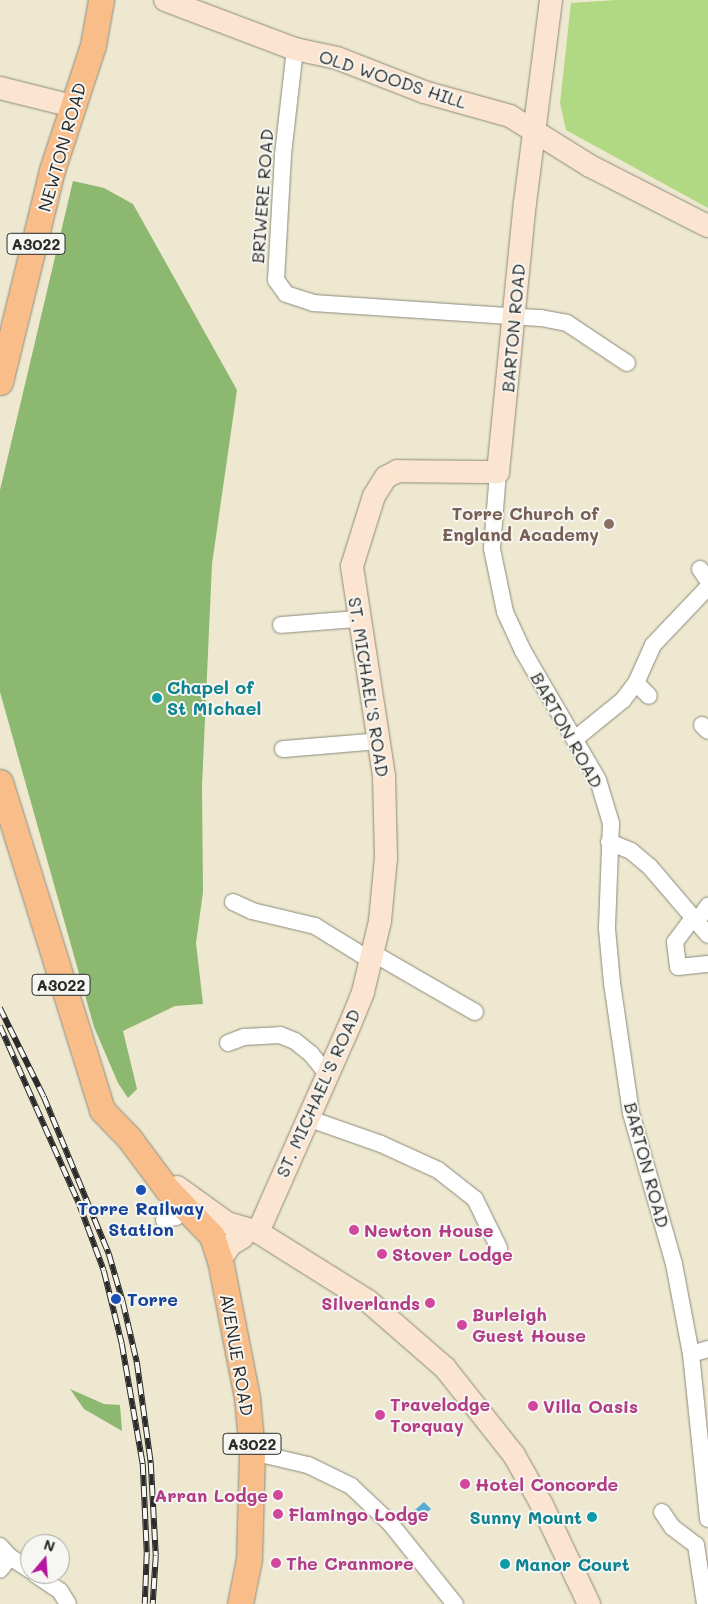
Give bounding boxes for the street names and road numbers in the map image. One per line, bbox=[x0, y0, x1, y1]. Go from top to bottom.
street label: OLD WOODS HILL bbox=[316, 45, 470, 113]
street label: NEWTON ROAD bbox=[33, 80, 91, 214]
street label: BRIWERE ROAD bbox=[247, 128, 277, 264]
road number: A3022 bbox=[6, 230, 66, 258]
street label: BARTON ROAD bbox=[497, 263, 529, 393]
street label: ST. MICHAEL'S ROAD bbox=[344, 595, 394, 779]
street label: BARTON ROAD bbox=[526, 668, 608, 792]
road number: A3022 bbox=[31, 972, 91, 998]
street label: ST. MICHAEL'S ROAD bbox=[271, 1006, 365, 1180]
street label: BARTON ROAD bbox=[620, 1100, 674, 1230]
street label: AVENUE ROAD bbox=[216, 1292, 258, 1418]
road number: A3022 bbox=[222, 1430, 282, 1458]

